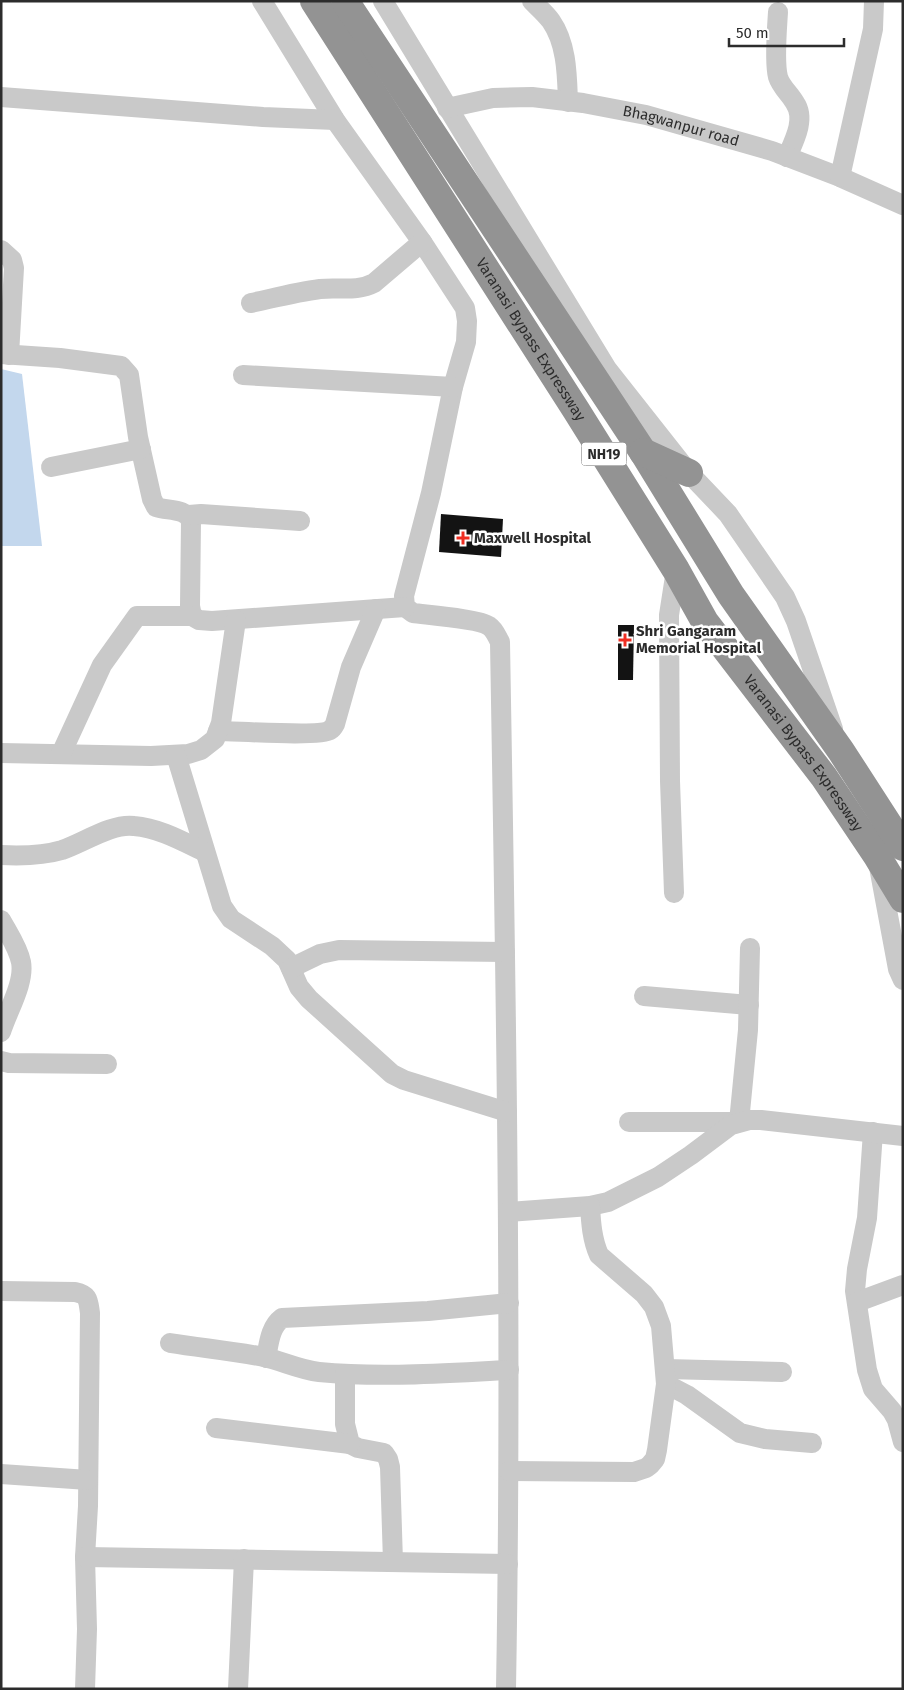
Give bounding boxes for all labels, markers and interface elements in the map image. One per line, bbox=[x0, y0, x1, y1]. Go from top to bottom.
scale bar bbox=[729, 15, 844, 47]
text: 50 m bbox=[736, 24, 769, 42]
street label: Bhagwanpur road bbox=[621, 102, 741, 150]
street label: Varanasi Bypass Expressway bbox=[472, 255, 590, 425]
road number: NH19 bbox=[582, 442, 626, 466]
place label: Maxwell Hospital bbox=[474, 529, 592, 547]
marker: Maxwell Hospital bbox=[456, 531, 470, 545]
place label: Shri Gangaram Memorial Hospital bbox=[636, 622, 762, 657]
marker: Shri Gangaram Memorial Hospital bbox=[618, 633, 632, 647]
street label: Varanasi Bypass Expressway bbox=[740, 671, 867, 835]

